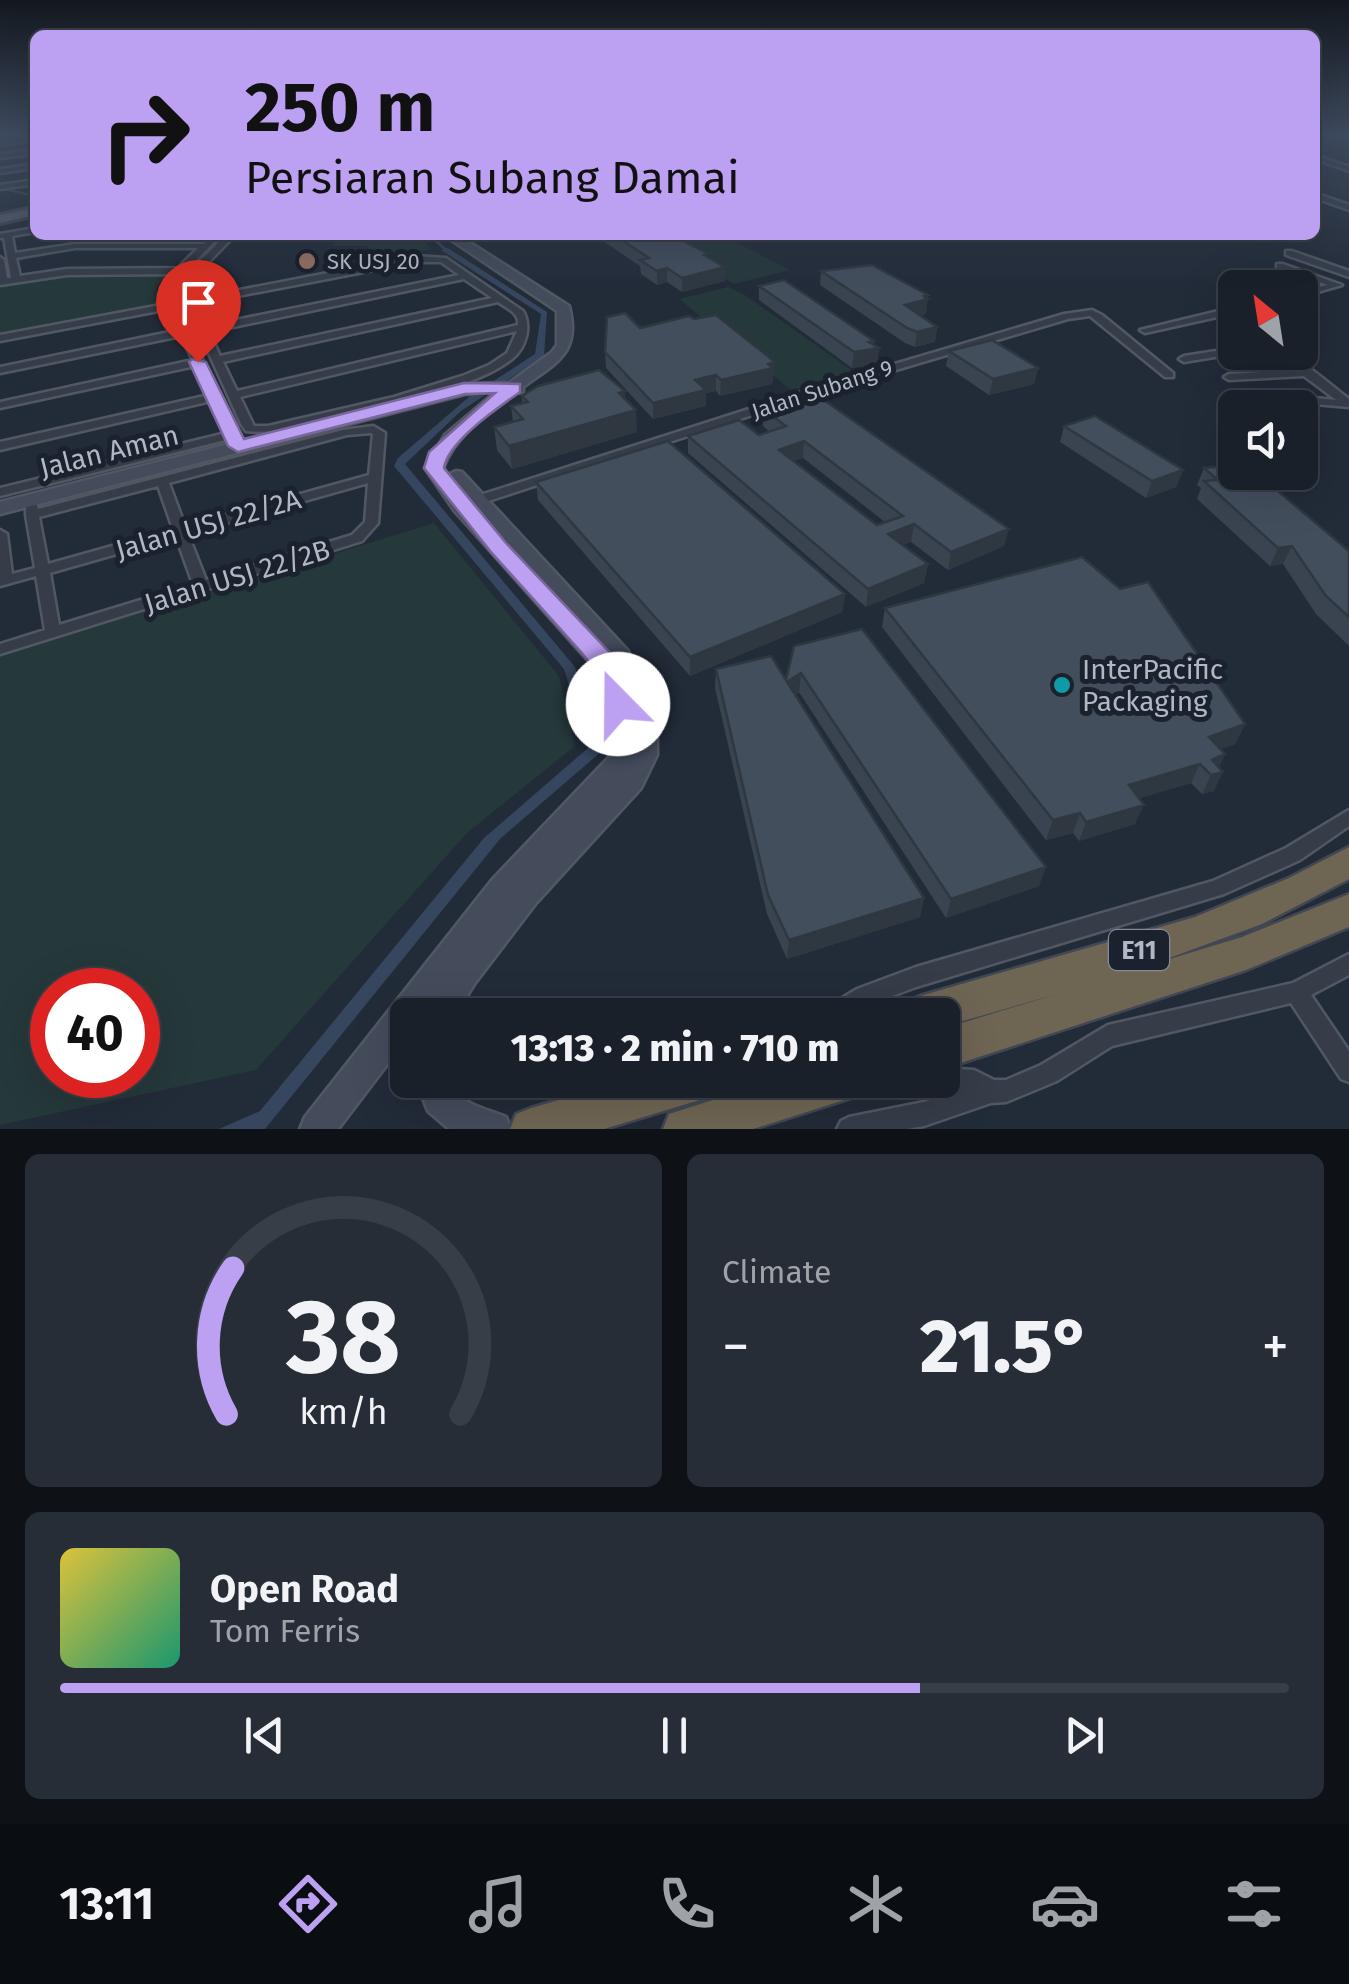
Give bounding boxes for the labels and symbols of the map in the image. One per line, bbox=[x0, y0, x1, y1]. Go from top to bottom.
place label: SK USJ 20 bbox=[327, 248, 420, 275]
marker: SK USJ 20 bbox=[296, 250, 318, 272]
pin bbox=[156, 260, 241, 363]
north arrow bbox=[1218, 270, 1318, 370]
street label: Jalan Subang 9 bbox=[748, 354, 896, 425]
street label: Jalan Aman bbox=[36, 418, 182, 485]
street label: Jalan USJ 22/2A bbox=[112, 482, 305, 567]
street label: Jalan USJ 22/2B bbox=[140, 533, 334, 620]
position arrow bbox=[566, 652, 670, 756]
place label: InterPacific Packaging bbox=[1082, 653, 1223, 718]
marker: InterPacific Packaging bbox=[1051, 674, 1073, 696]
road number: E11 bbox=[1109, 930, 1169, 970]
speed limit sign: 40 bbox=[30, 968, 160, 1098]

